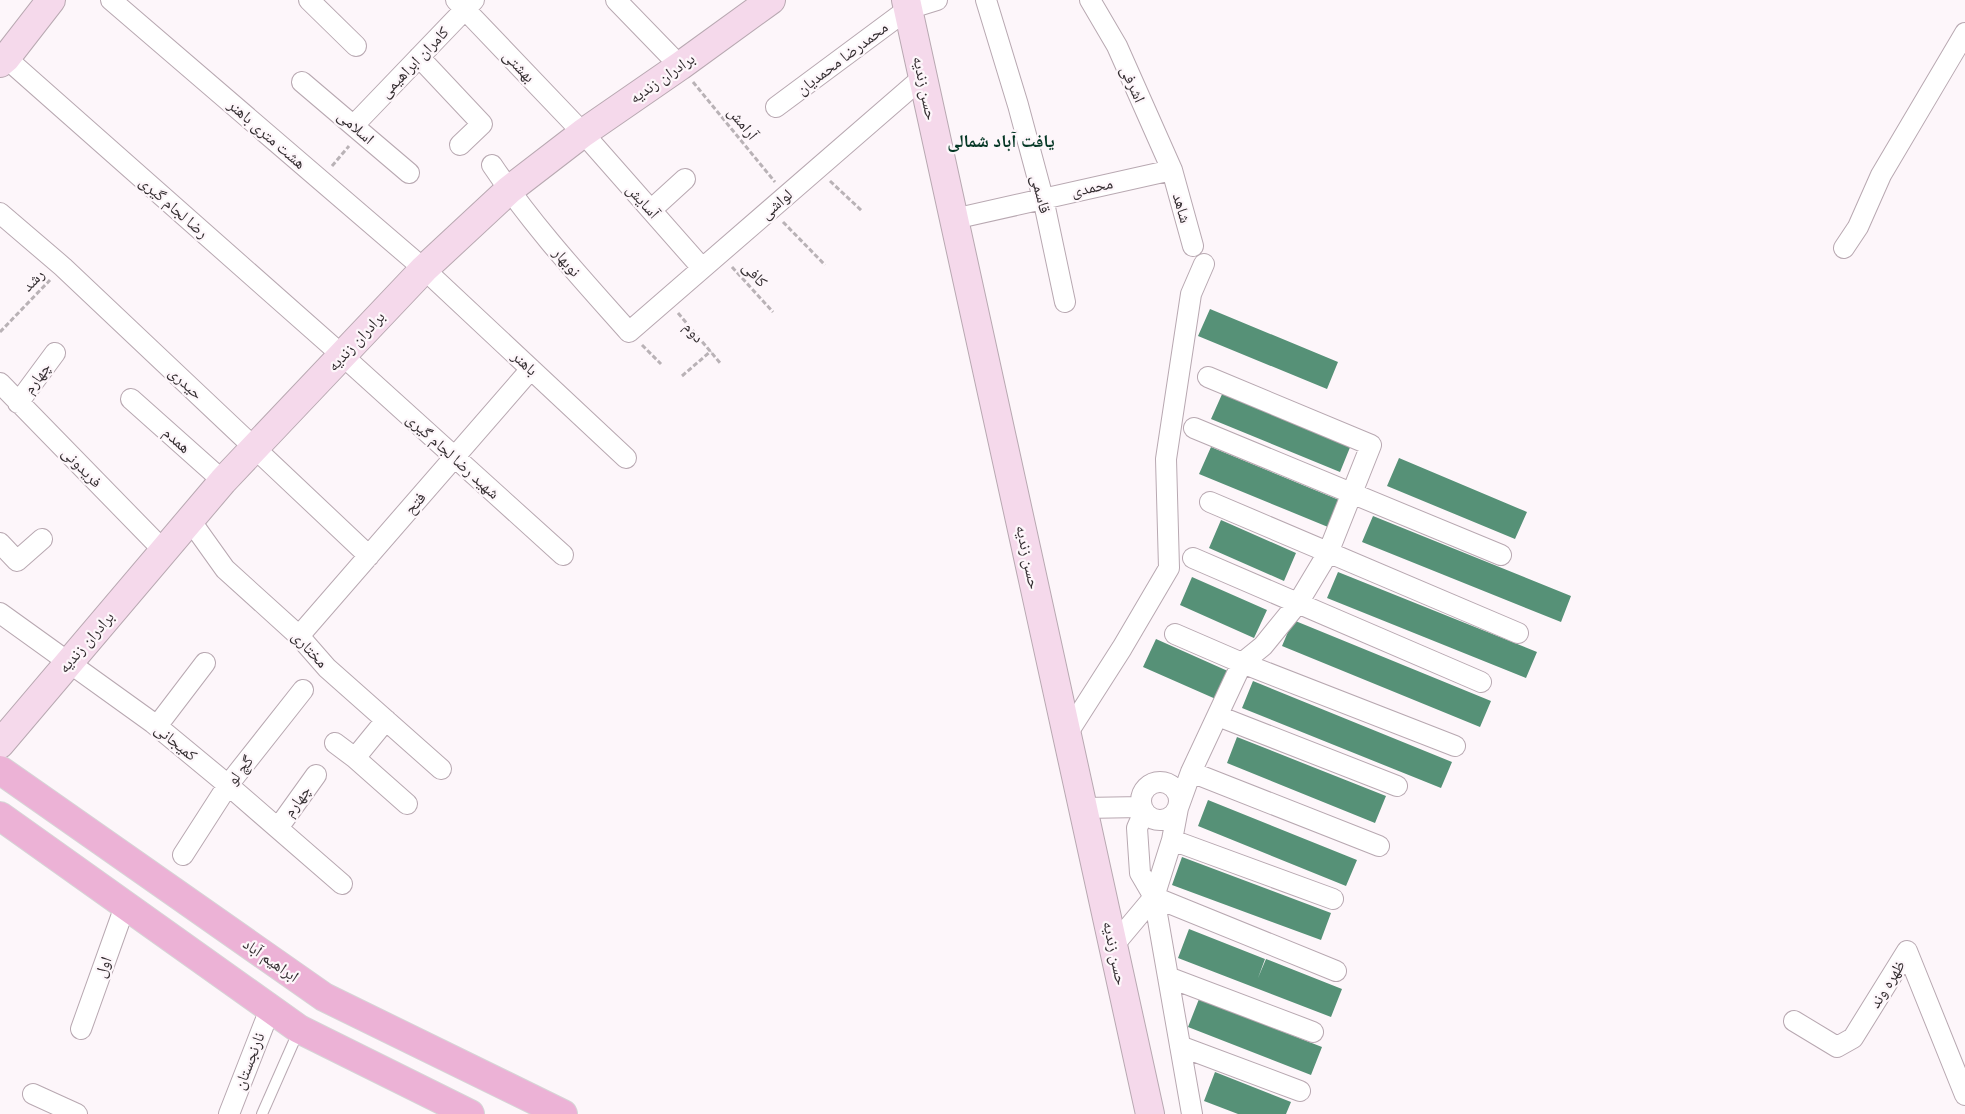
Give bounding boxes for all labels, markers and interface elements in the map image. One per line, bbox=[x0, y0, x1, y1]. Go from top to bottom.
street label: محمدرضا محمدیان bbox=[792, 17, 892, 99]
street label: کامران ابراهیمی bbox=[375, 22, 454, 102]
street label: بهشتی bbox=[498, 46, 539, 87]
street label: برادران زندیه bbox=[626, 49, 699, 108]
street label: حسن زندیه bbox=[908, 54, 941, 122]
street label: اشرفی bbox=[1116, 63, 1150, 106]
street label: هشت متری باهنر bbox=[223, 95, 310, 174]
street label: آرامش bbox=[723, 102, 763, 145]
street label: اسلامی bbox=[333, 106, 378, 149]
district label: یافت آباد شمالی bbox=[947, 130, 1055, 152]
street label: رضا لجام گیری bbox=[135, 172, 212, 243]
street label: قاسمی bbox=[1026, 173, 1055, 215]
street label: محمدی bbox=[1069, 173, 1115, 202]
street label: آسایش bbox=[622, 180, 664, 224]
street label: لواشی bbox=[756, 185, 797, 224]
street label: شاهد bbox=[1169, 191, 1195, 225]
street label: نوبهار bbox=[548, 243, 585, 281]
street label: کافی bbox=[738, 257, 772, 292]
street label: رشد bbox=[18, 265, 48, 295]
street label: برادران زندیه bbox=[323, 307, 389, 376]
street label: دوم bbox=[679, 317, 708, 347]
street label: باهنر bbox=[508, 346, 542, 379]
street label: چهارم bbox=[19, 359, 56, 398]
street label: حیدری bbox=[164, 363, 207, 404]
street label: شهید رضا لجام گیری bbox=[402, 409, 504, 504]
street label: همدم bbox=[159, 423, 195, 458]
street label: فریدونی bbox=[57, 443, 106, 492]
street label: فتح bbox=[400, 488, 431, 519]
street label: حسن زندیه bbox=[1011, 523, 1044, 591]
street label: برادران زندیه bbox=[54, 607, 119, 677]
street label: مختاری bbox=[287, 626, 332, 672]
street label: کمیجانی bbox=[150, 719, 201, 766]
street label: گچ لو bbox=[223, 751, 258, 789]
street label: چهارم bbox=[279, 782, 316, 821]
street label: حسن زندیه bbox=[1098, 919, 1131, 987]
street label: ابراهیم آباد bbox=[239, 934, 302, 987]
street label: اول bbox=[91, 954, 116, 980]
street label: ظهره وند bbox=[1865, 957, 1909, 1011]
street label: نارنجستان bbox=[229, 1030, 269, 1093]

